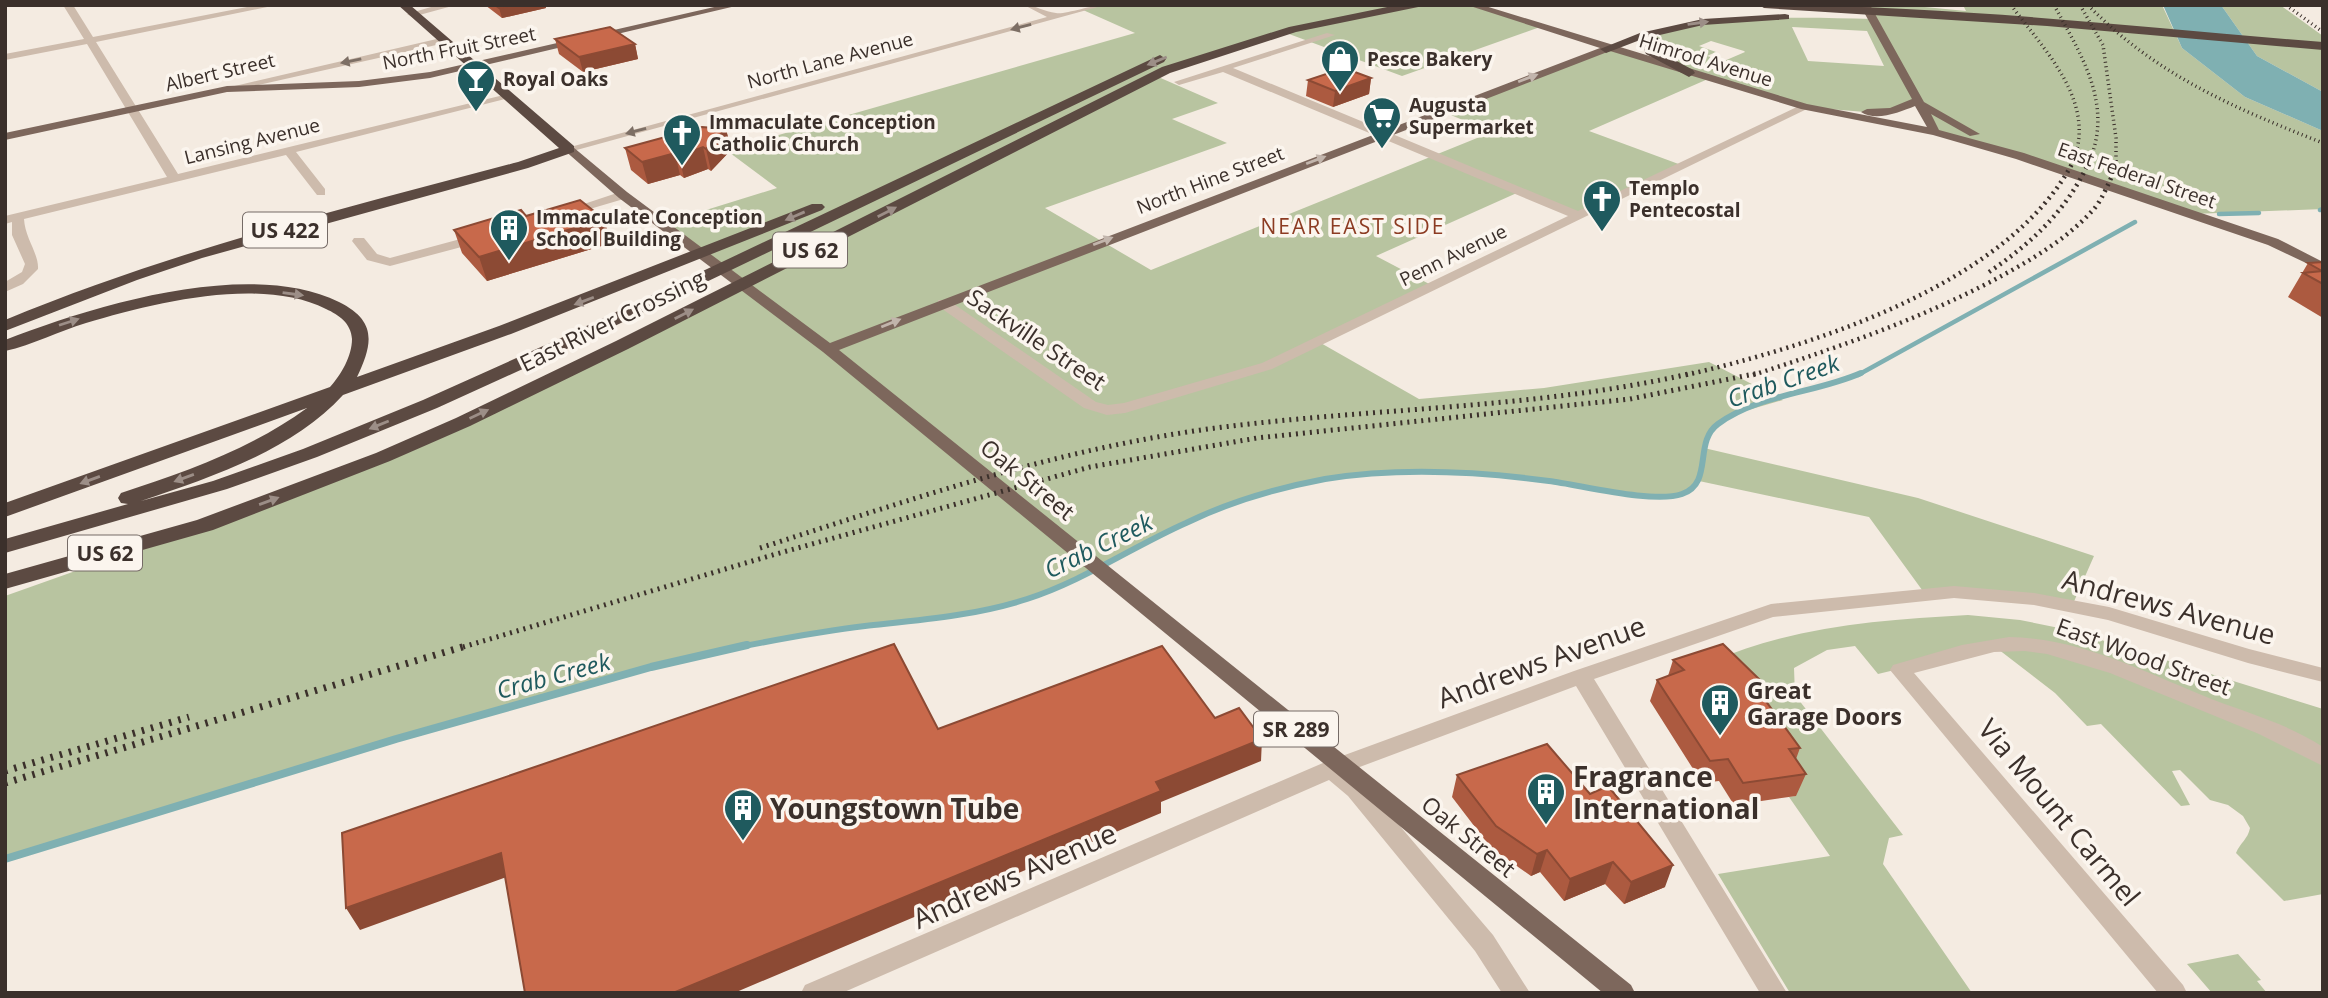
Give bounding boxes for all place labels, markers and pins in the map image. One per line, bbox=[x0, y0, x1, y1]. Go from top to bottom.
shop icon: Pesce Bakery bbox=[1319, 38, 1361, 93]
place label: Pesce Bakery bbox=[1367, 46, 1492, 72]
bar icon: Royal Oaks bbox=[455, 58, 497, 113]
place label: Royal Oaks bbox=[503, 66, 608, 92]
place label: Augusta Supermarket bbox=[1409, 92, 1534, 140]
supermarket icon: Augusta Supermarket bbox=[1361, 95, 1403, 150]
place label: Immaculate Conception Catholic Church bbox=[709, 109, 936, 157]
church icon: Immaculate Conception Catholic Church bbox=[661, 112, 703, 167]
place label: Templo Pentecostal bbox=[1629, 175, 1741, 223]
church icon: Templo Pentecostal bbox=[1581, 178, 1623, 233]
place label: Immaculate Conception School Building bbox=[536, 204, 763, 252]
building icon: Immaculate Conception School Building bbox=[488, 207, 530, 262]
place label: Great Garage Doors bbox=[1747, 674, 1902, 732]
building icon: Great Garage Doors bbox=[1699, 682, 1741, 737]
place label: Fragrance International bbox=[1573, 757, 1759, 827]
building icon: Fragrance International bbox=[1525, 771, 1567, 826]
building icon: Youngstown Tube bbox=[722, 787, 764, 842]
place label: Youngstown Tube bbox=[770, 789, 1019, 827]

